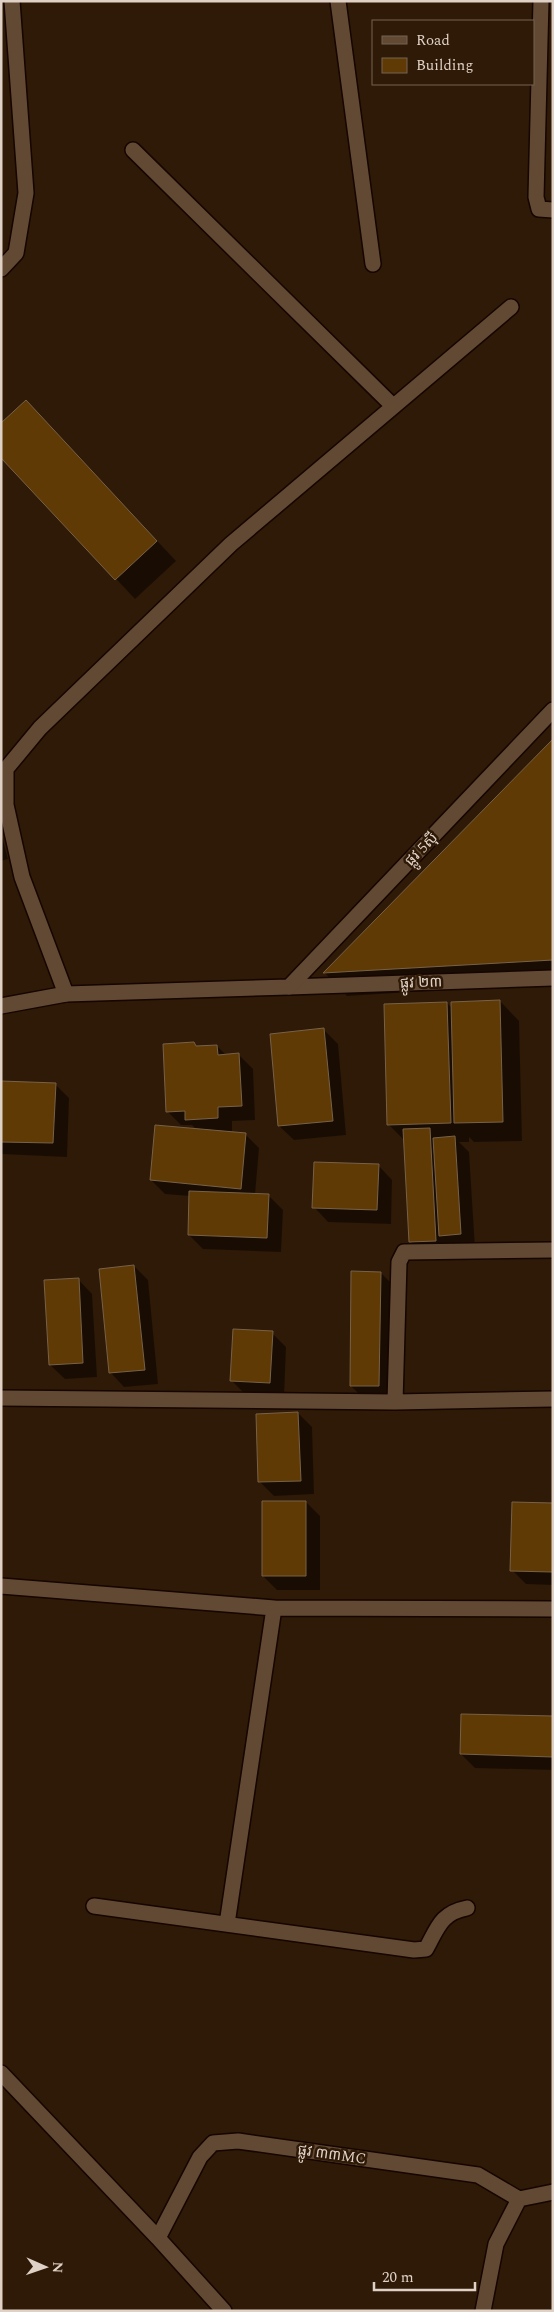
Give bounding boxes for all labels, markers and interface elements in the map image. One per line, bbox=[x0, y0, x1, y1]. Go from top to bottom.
legend bbox=[372, 20, 534, 85]
text: Road bbox=[416, 29, 450, 52]
text: Building bbox=[416, 54, 473, 77]
street label: ផ្លូវ 5ស៊ី bbox=[399, 827, 444, 873]
street label: ផ្លូវ ២៣ bbox=[399, 970, 443, 996]
street label: ផ្លូវ ៣៣MC bbox=[296, 2138, 368, 2172]
north arrow bbox=[20, 2242, 70, 2292]
scale bar bbox=[374, 2260, 475, 2292]
text: N bbox=[47, 2261, 68, 2274]
text: 20 m bbox=[382, 2266, 414, 2289]

